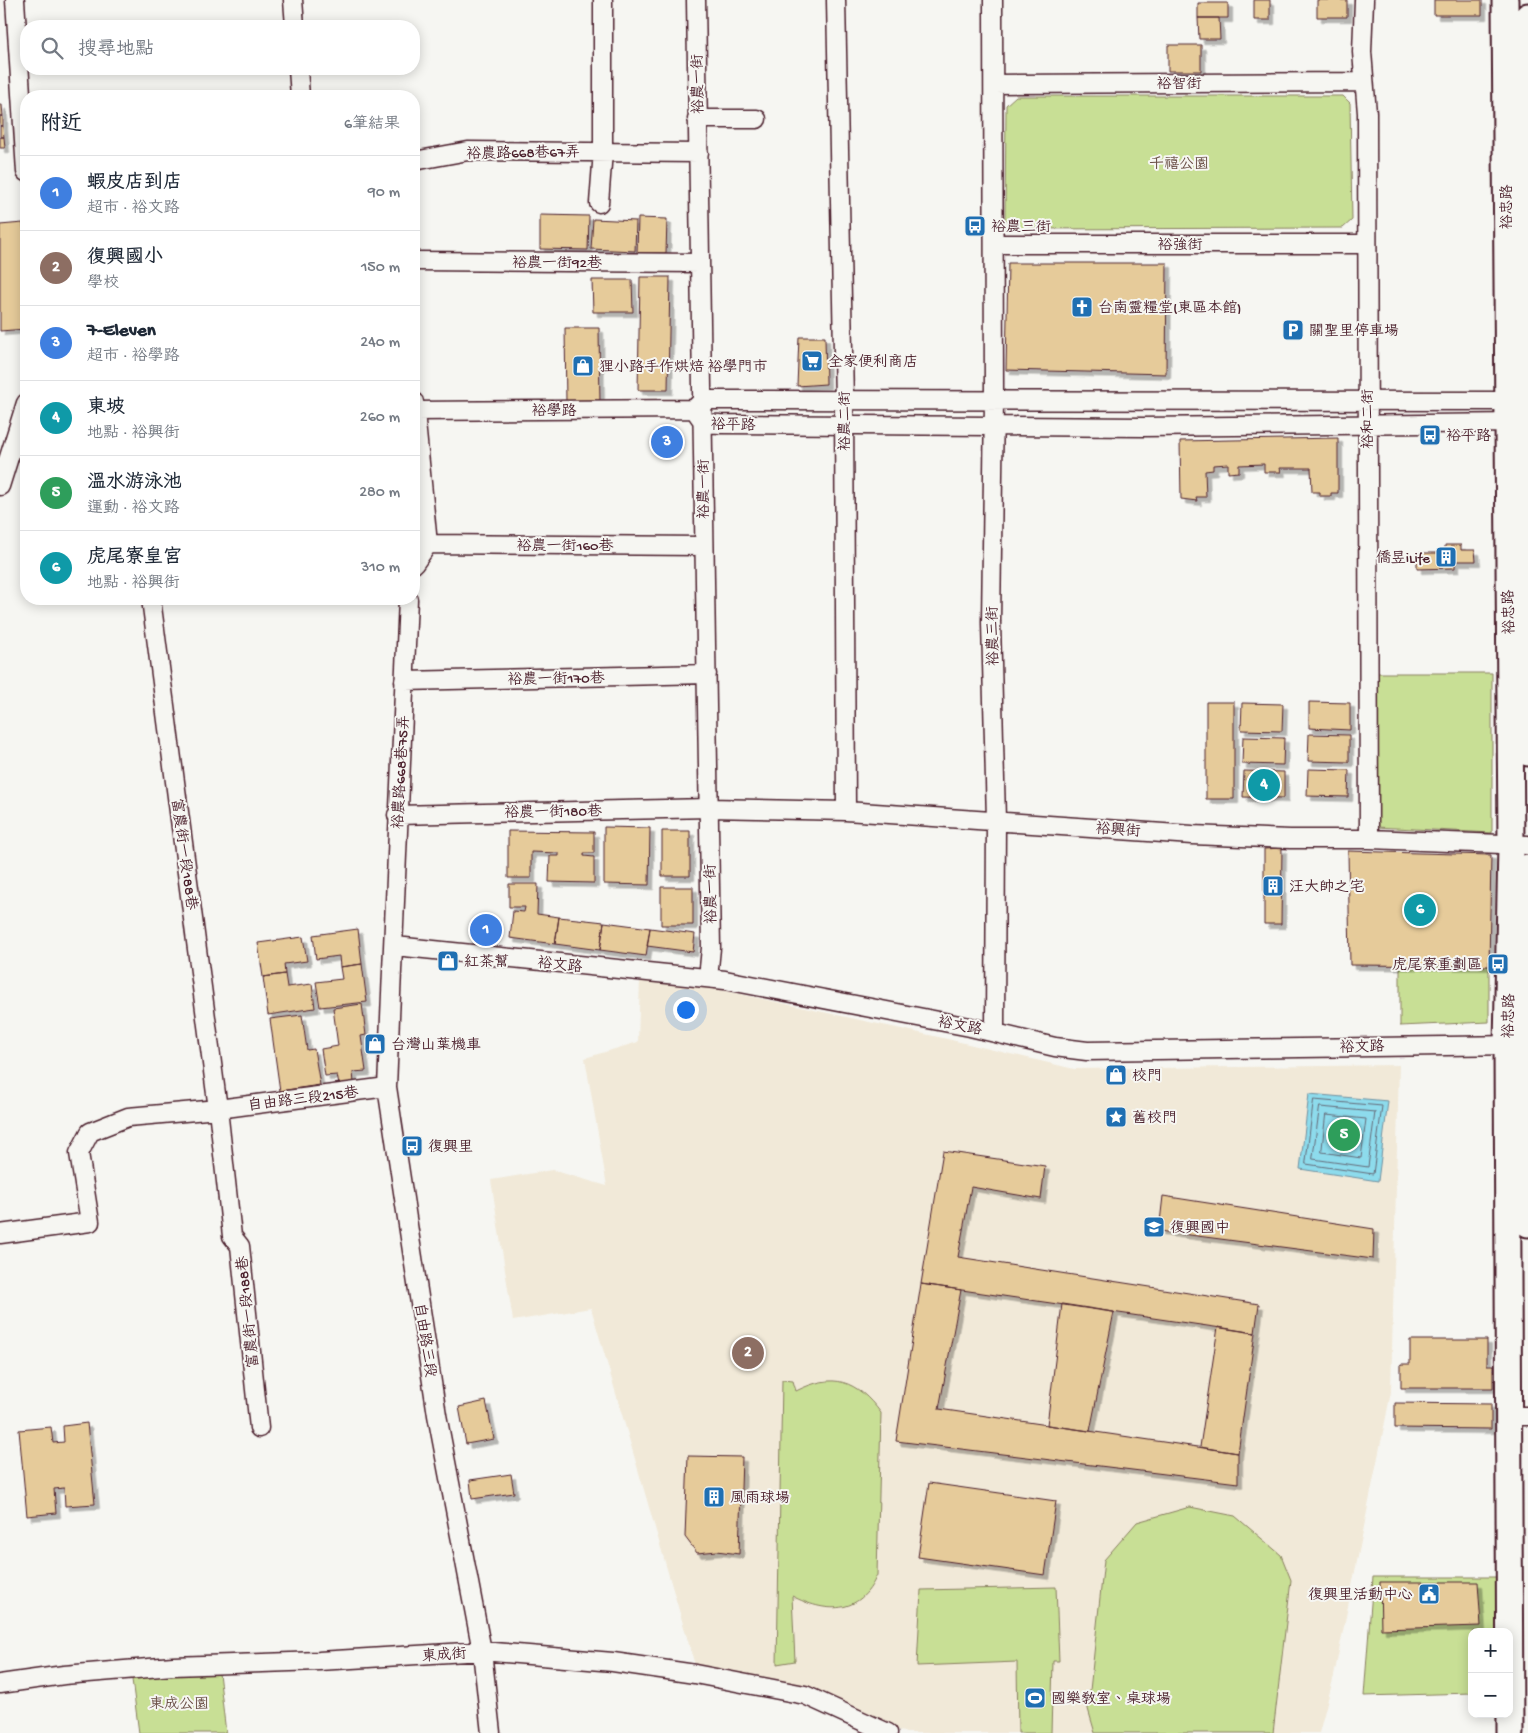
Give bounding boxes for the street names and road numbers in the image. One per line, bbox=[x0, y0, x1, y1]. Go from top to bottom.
street label: 裕農一街 bbox=[689, 54, 709, 114]
street label: 裕智街 bbox=[1156, 76, 1202, 94]
street label: 裕農路668巷67弄 bbox=[466, 144, 580, 164]
street label: 裕忠路 bbox=[1499, 184, 1517, 230]
street label: 裕強街 bbox=[1157, 237, 1203, 255]
street label: 裕農一街92巷 bbox=[512, 255, 602, 273]
street label: 裕和二街 bbox=[1360, 389, 1378, 449]
street label: 裕農二街 bbox=[837, 391, 855, 451]
street label: 裕學路 bbox=[531, 402, 577, 421]
street label: 裕平路 bbox=[710, 417, 756, 435]
street label: 裕農一街 bbox=[696, 459, 714, 519]
street label: 裕農一街160巷 bbox=[516, 538, 614, 556]
street label: 裕忠路 bbox=[1501, 589, 1519, 635]
street label: 裕農三街 bbox=[984, 606, 1004, 666]
street label: 裕農一街170巷 bbox=[507, 670, 605, 690]
street label: 裕農路668巷75弄 bbox=[390, 715, 414, 830]
street label: 富農街一段188巷 bbox=[166, 797, 200, 911]
street label: 裕農一街180巷 bbox=[504, 803, 602, 823]
street label: 裕興街 bbox=[1095, 820, 1141, 842]
street label: 裕農一街 bbox=[702, 864, 722, 924]
street label: 裕文路 bbox=[536, 955, 583, 977]
street label: 裕忠路 bbox=[1501, 993, 1519, 1039]
street label: 裕文路 bbox=[936, 1014, 983, 1040]
street label: 裕文路 bbox=[1339, 1039, 1385, 1057]
street label: 自由路三段215巷 bbox=[247, 1084, 360, 1116]
street label: 富農街一段188巷 bbox=[234, 1255, 264, 1369]
street label: 自由路三段 bbox=[409, 1302, 439, 1379]
street label: 東成街 bbox=[421, 1645, 467, 1667]

